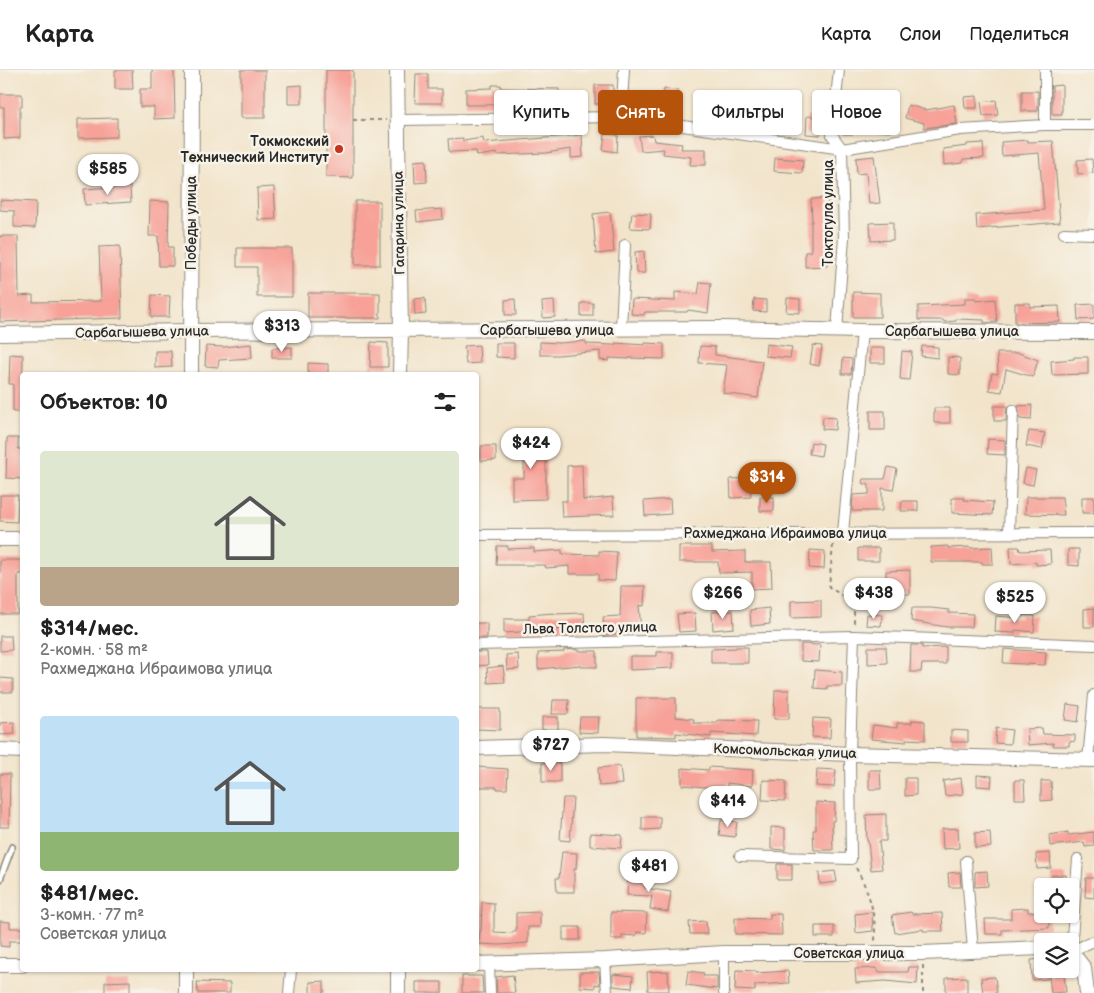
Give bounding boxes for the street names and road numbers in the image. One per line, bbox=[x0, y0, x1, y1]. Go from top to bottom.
street label: Токтогула улица bbox=[820, 159, 837, 267]
street label: Гагарина улица bbox=[390, 170, 408, 275]
street label: Победы улица bbox=[183, 175, 200, 270]
street label: Сарбагышева улица bbox=[75, 322, 210, 342]
street label: Сарбагышева улица bbox=[480, 322, 615, 339]
street label: Сарбагышева улица bbox=[885, 323, 1020, 340]
street label: Рахмеджана Ибраимова улица bbox=[683, 525, 887, 542]
street label: Льва Толстого улица bbox=[522, 618, 658, 638]
street label: Комсомольская улица bbox=[713, 740, 858, 762]
street label: Советская улица bbox=[794, 945, 905, 962]

